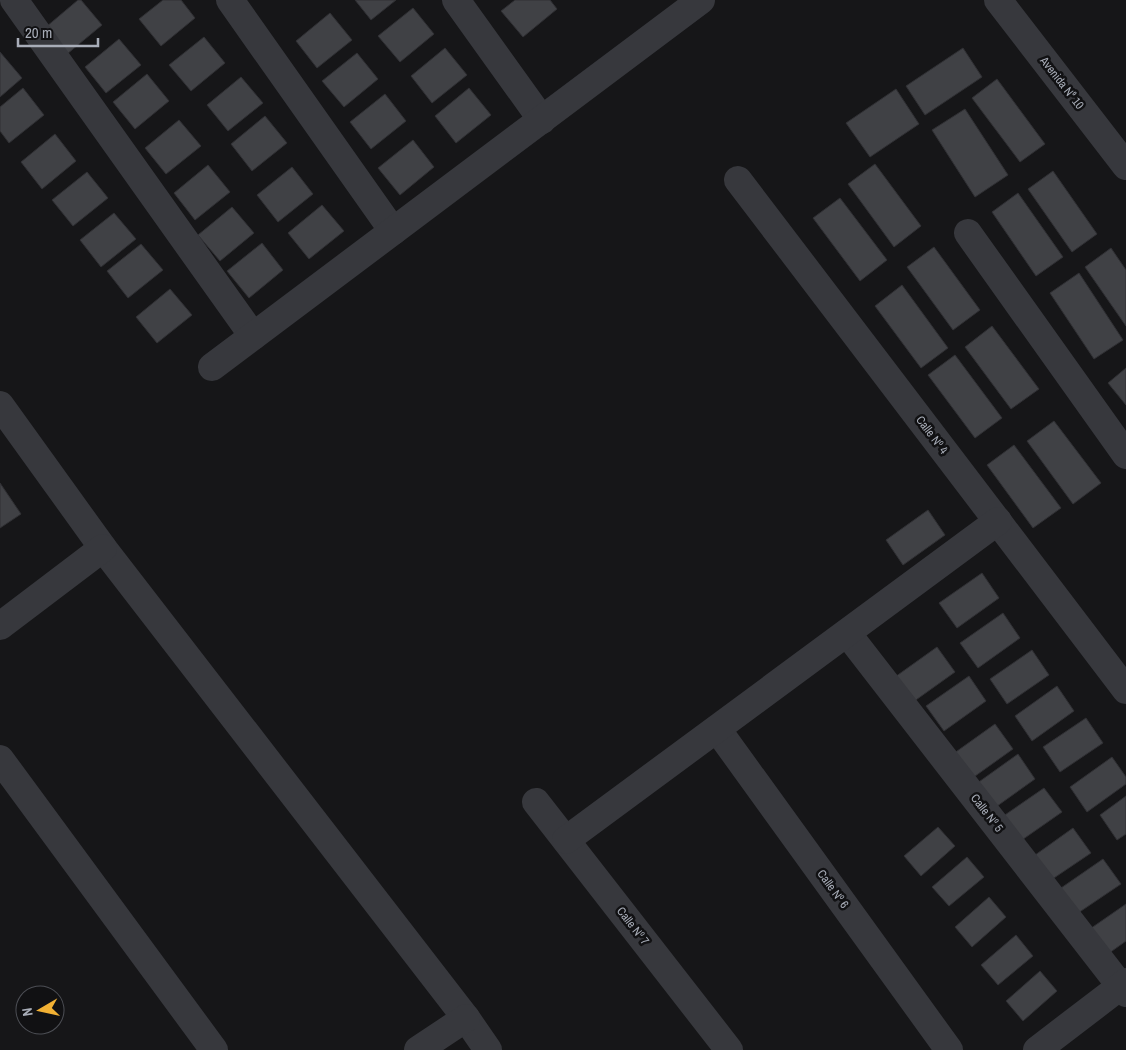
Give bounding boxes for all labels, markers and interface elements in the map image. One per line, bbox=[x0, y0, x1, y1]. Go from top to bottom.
scale bar bbox=[18, 15, 98, 47]
text: 20 m bbox=[25, 22, 52, 43]
street label: Avenida N⁰ 10 bbox=[1036, 53, 1088, 113]
street label: Calle Nº 4 bbox=[912, 413, 952, 458]
street label: Calle Nº 5 bbox=[967, 791, 1007, 836]
street label: Calle Nº 6 bbox=[814, 866, 852, 912]
street label: Calle Nº 7 bbox=[613, 904, 653, 949]
north arrow bbox=[15, 985, 65, 1035]
text: N bbox=[18, 1007, 37, 1018]

